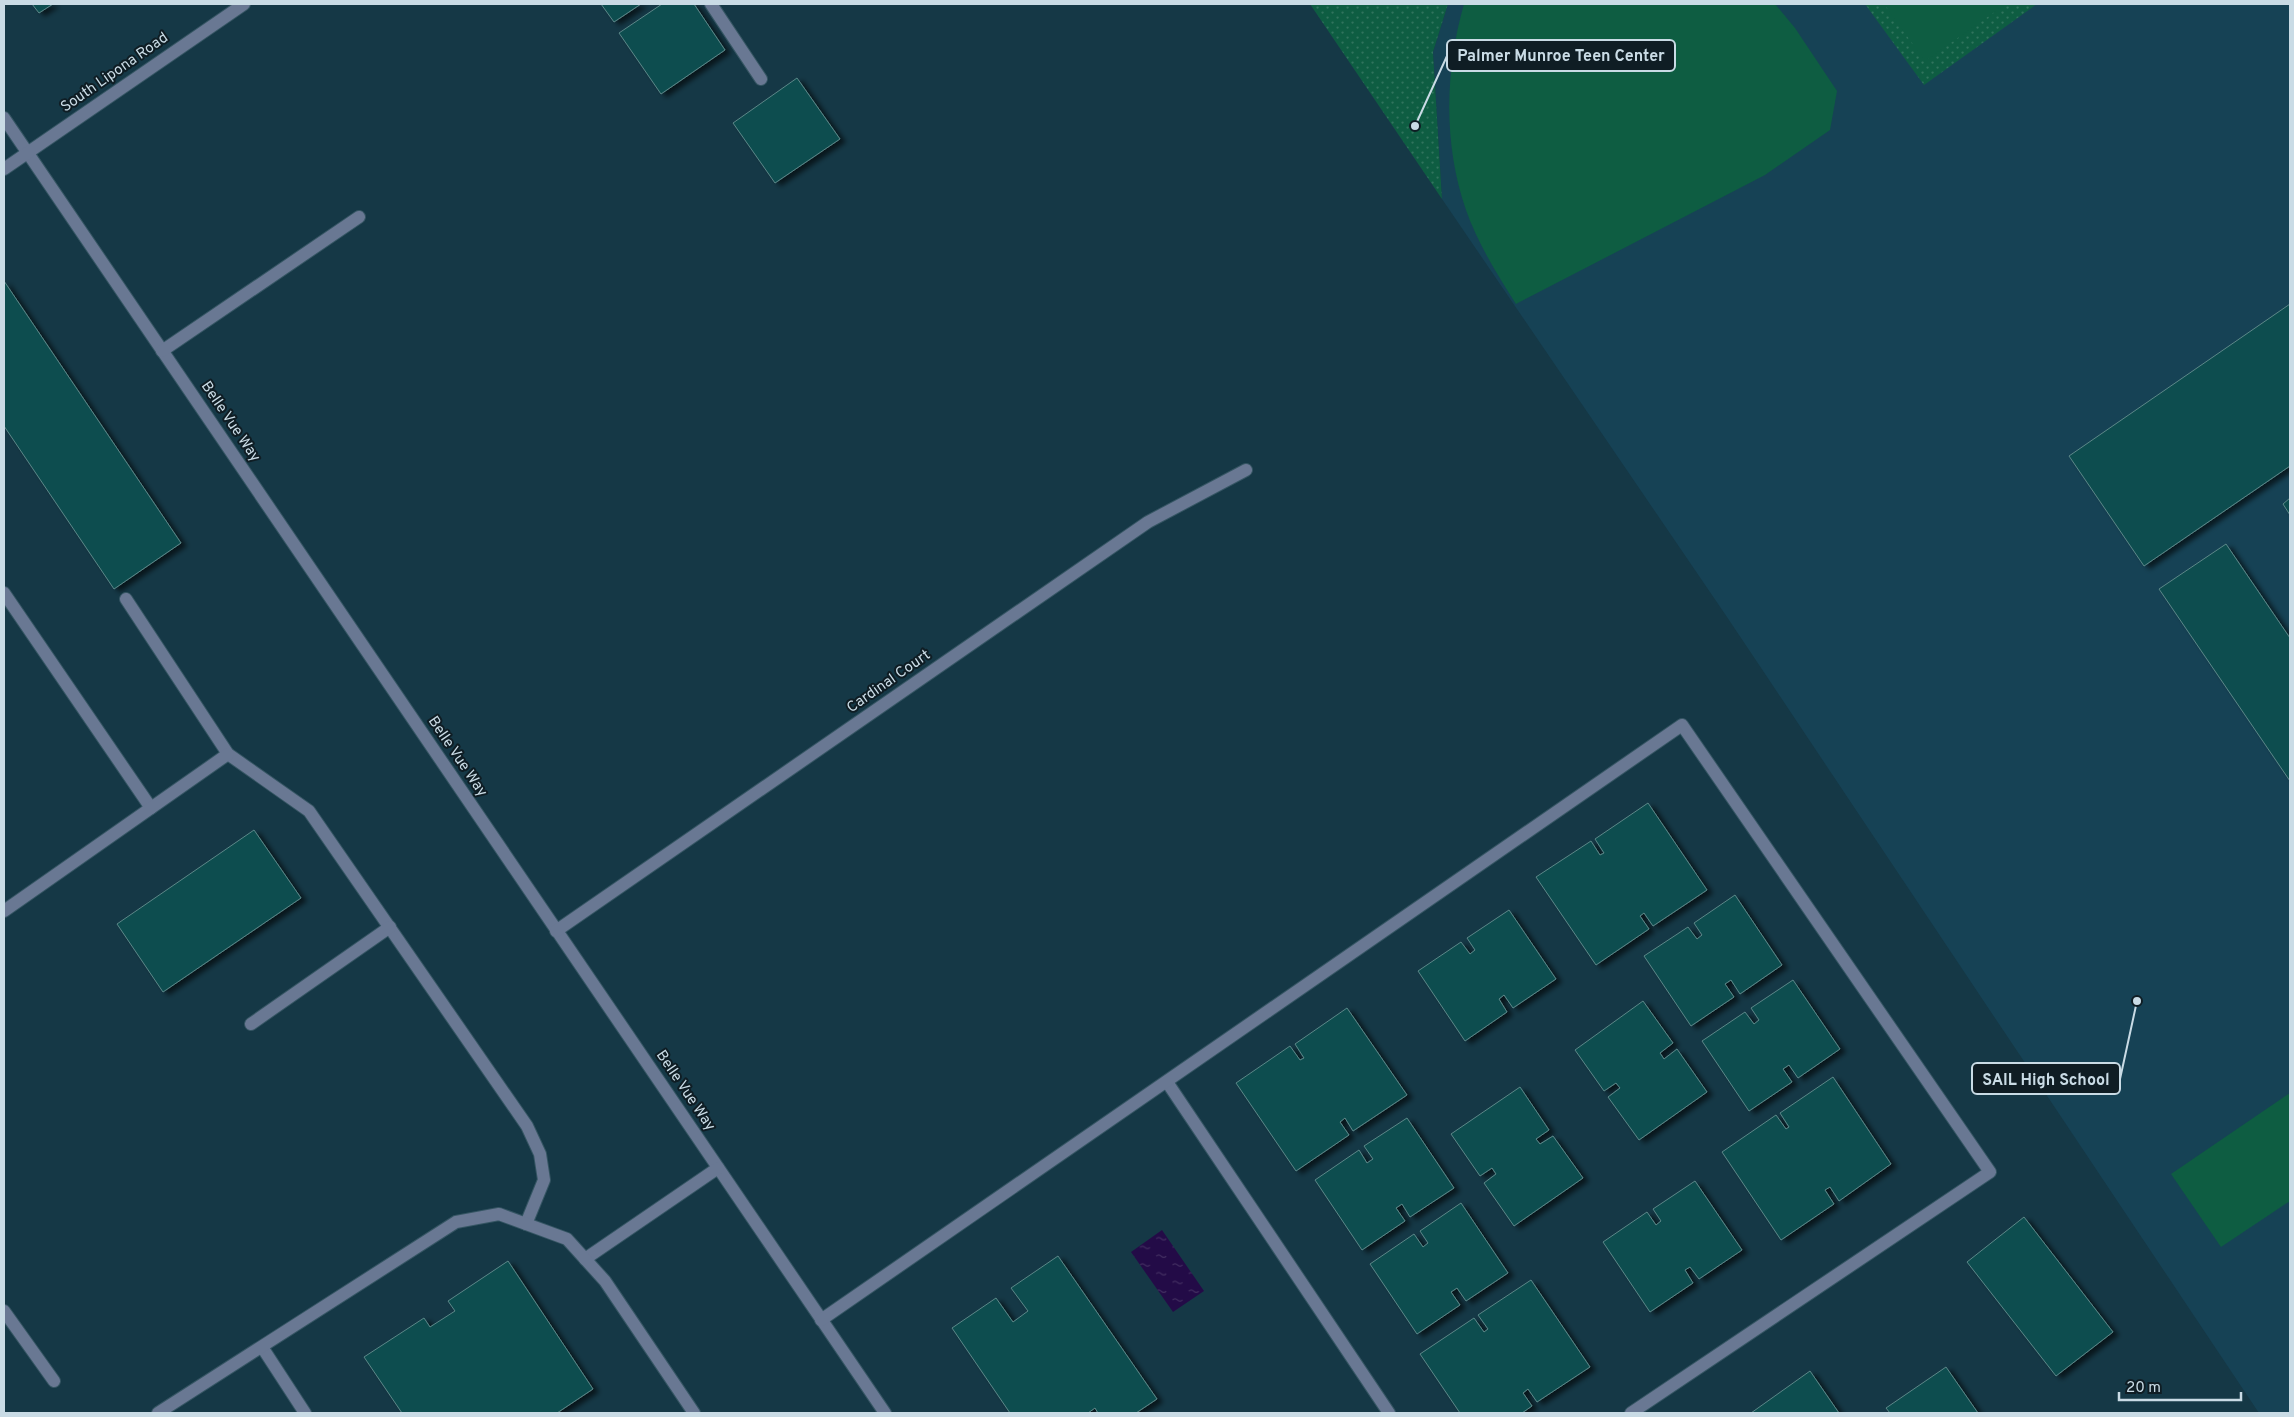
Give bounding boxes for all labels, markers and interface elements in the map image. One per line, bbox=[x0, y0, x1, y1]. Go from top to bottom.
street label: South Lipona Road bbox=[58, 29, 172, 117]
callout: Palmer Munroe Teen Center bbox=[1447, 40, 1675, 71]
text: Palmer Munroe Teen Center bbox=[1457, 47, 1665, 67]
street label: Belle Vue Way bbox=[196, 378, 264, 466]
street label: Cardinal Court bbox=[843, 646, 935, 718]
street label: Belle Vue Way bbox=[423, 713, 491, 801]
street label: Belle Vue Way bbox=[651, 1047, 719, 1135]
callout: SAIL High School bbox=[1972, 1063, 2120, 1094]
text: SAIL High School bbox=[1982, 1071, 2110, 1091]
scale bar bbox=[2119, 1370, 2242, 1402]
text: 20 m bbox=[2126, 1379, 2161, 1398]

